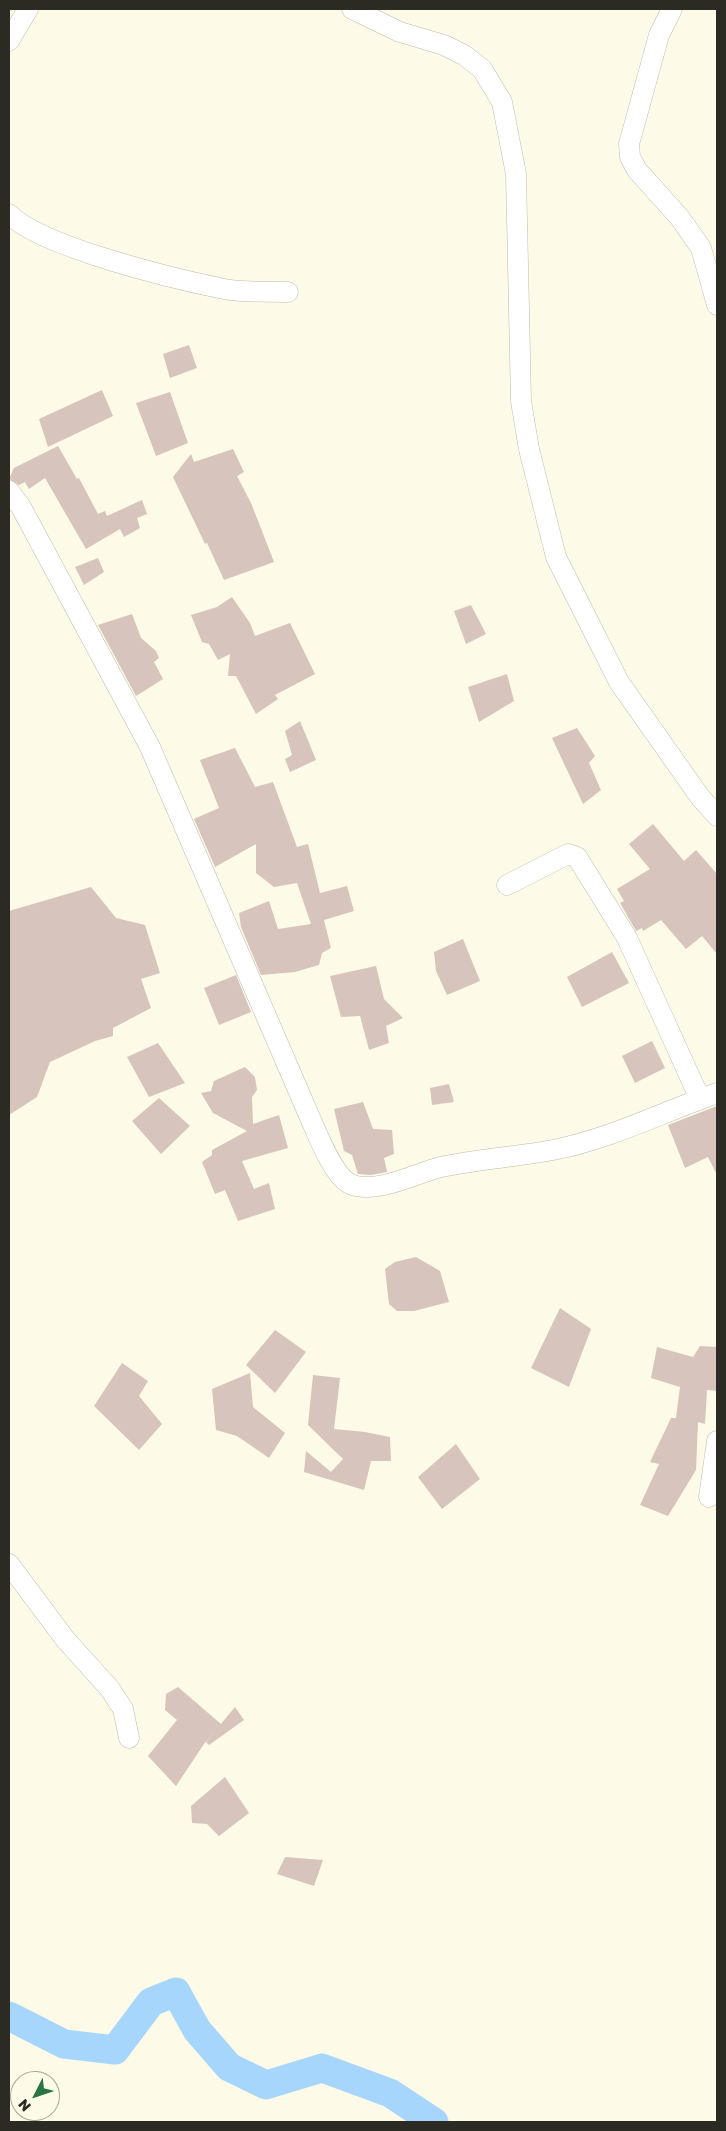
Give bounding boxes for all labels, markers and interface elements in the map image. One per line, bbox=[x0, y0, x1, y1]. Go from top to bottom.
north arrow bbox=[10, 2071, 60, 2121]
text: N bbox=[14, 2096, 34, 2115]

